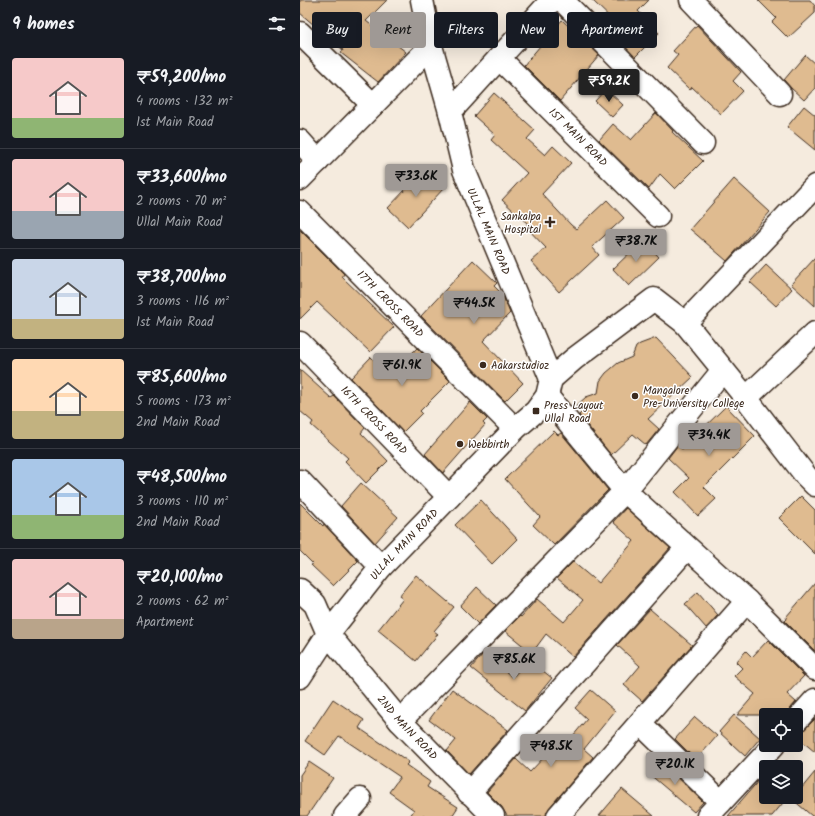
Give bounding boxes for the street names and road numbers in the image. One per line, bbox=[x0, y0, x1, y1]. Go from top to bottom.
street label: 1ST MAIN ROAD bbox=[544, 104, 612, 171]
street label: ULLAL MAIN ROAD bbox=[462, 185, 515, 278]
street label: 17TH CROSS ROAD bbox=[352, 266, 428, 342]
street label: 16TH CROSS ROAD bbox=[336, 382, 412, 459]
street label: ULLAL MAIN ROAD bbox=[366, 505, 443, 585]
street label: 2ND MAIN ROAD bbox=[372, 691, 442, 765]

